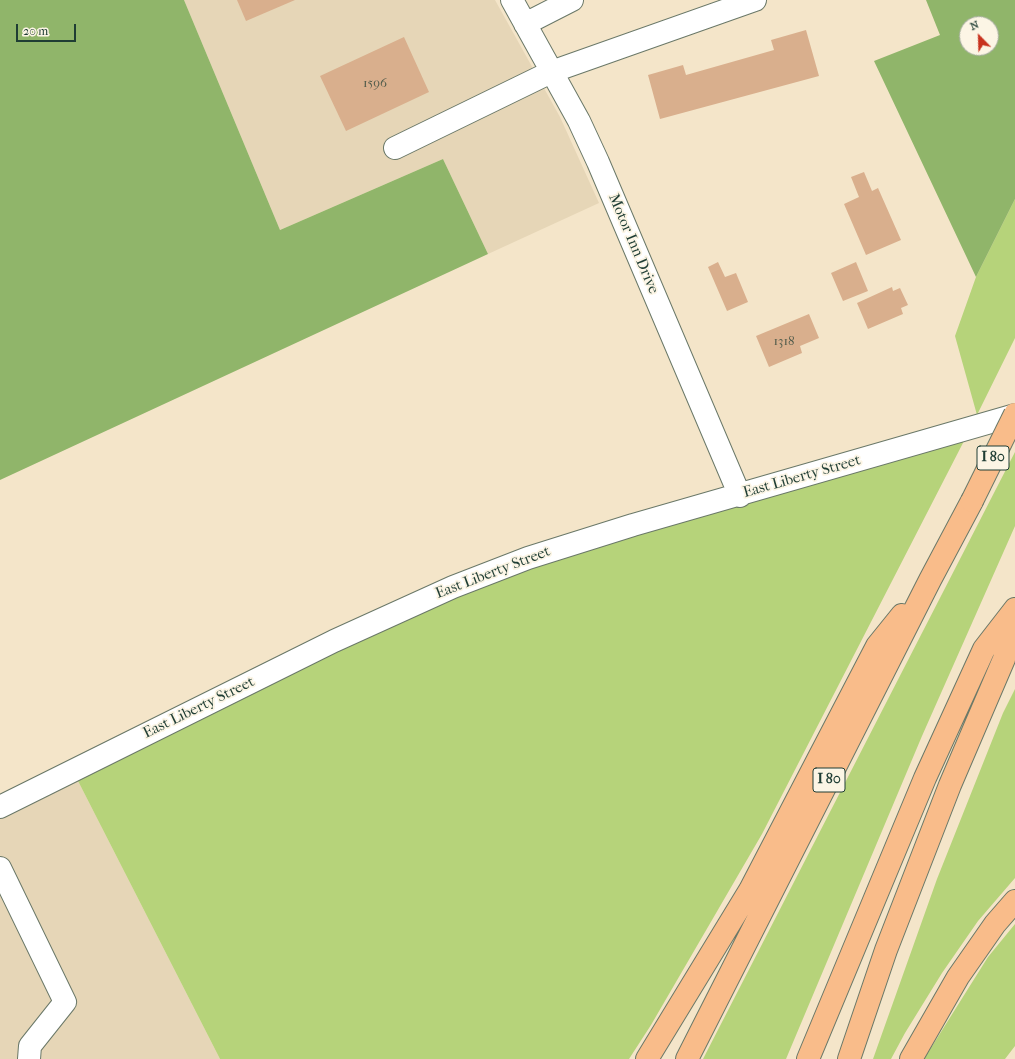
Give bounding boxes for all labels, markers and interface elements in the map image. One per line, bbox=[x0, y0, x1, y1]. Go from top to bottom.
scale bar bbox=[18, 16, 78, 42]
north arrow bbox=[959, 16, 999, 56]
text: N bbox=[968, 18, 981, 33]
text: 20 m bbox=[23, 24, 48, 38]
house number: 1596 bbox=[363, 76, 387, 92]
street label: Motor Inn Drive bbox=[604, 191, 662, 297]
house number: 1318 bbox=[773, 334, 795, 350]
road number: I 80 bbox=[977, 446, 1009, 470]
street label: East Liberty Street bbox=[741, 452, 863, 502]
street label: East Liberty Street bbox=[433, 543, 553, 603]
street label: East Liberty Street bbox=[140, 673, 258, 743]
road number: I 80 bbox=[813, 768, 845, 792]

